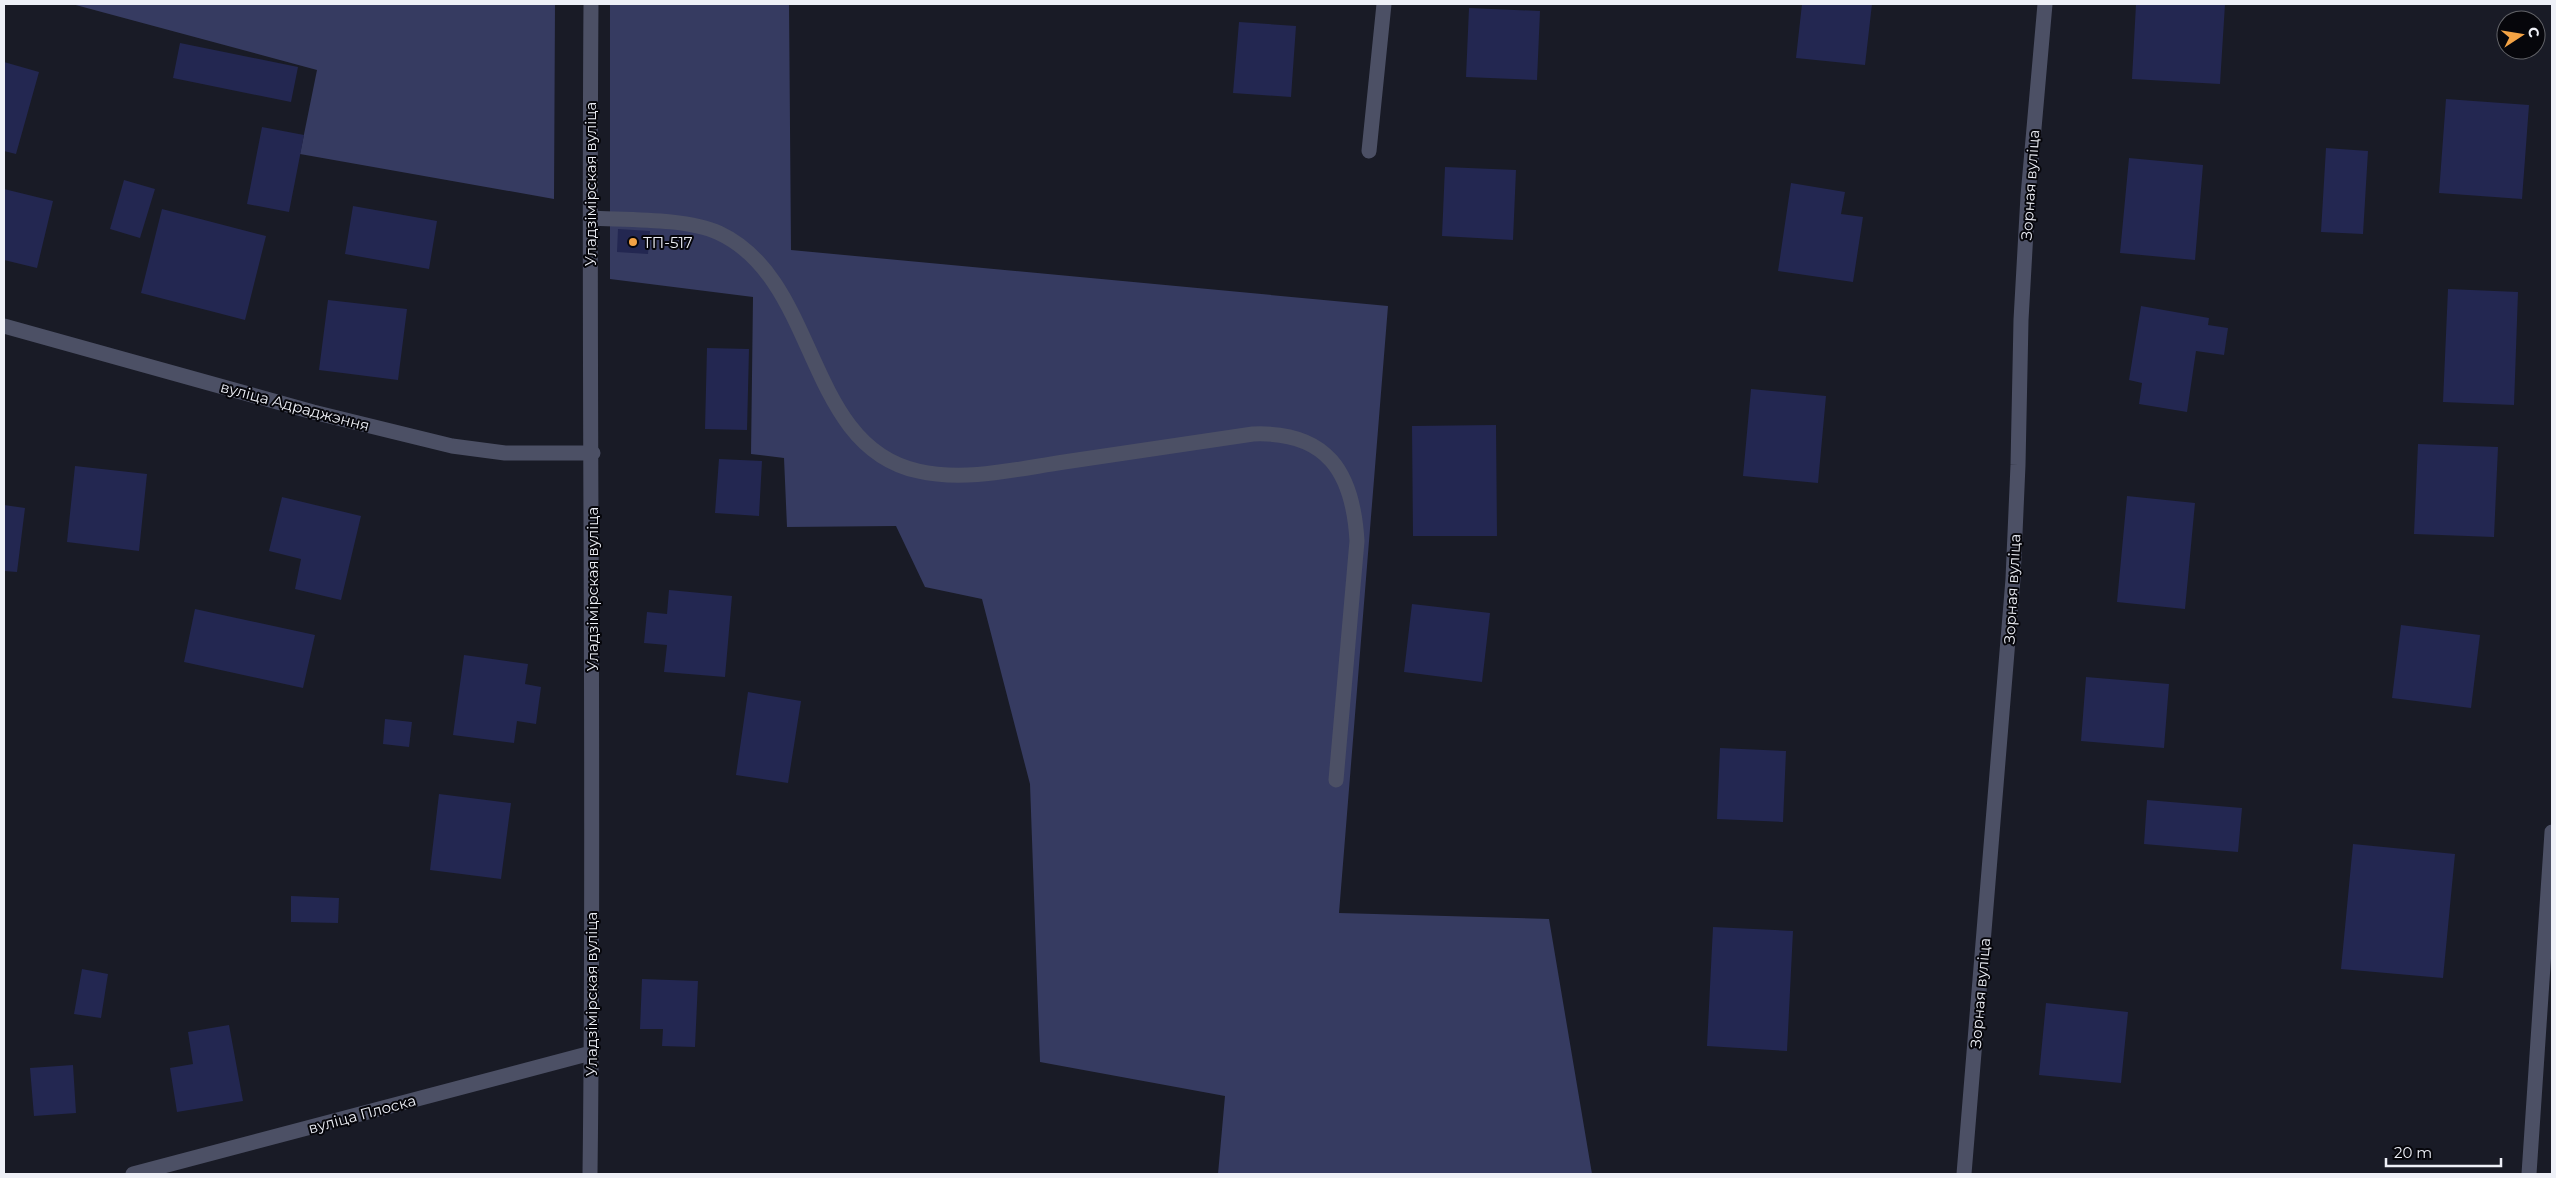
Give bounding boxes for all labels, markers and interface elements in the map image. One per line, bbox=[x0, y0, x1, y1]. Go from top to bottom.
north arrow bbox=[2496, 10, 2546, 60]
text: С bbox=[2524, 25, 2544, 39]
street label: Уладзімірская вуліца bbox=[581, 102, 600, 266]
street label: Зорная вуліца bbox=[2017, 129, 2043, 241]
place label: ТП-517 bbox=[643, 233, 693, 252]
marker: ТП-517 bbox=[627, 236, 639, 248]
street label: вуліца Адраджэння bbox=[218, 377, 372, 435]
street label: Уладзімірская вуліца bbox=[583, 507, 602, 671]
street label: Зорная вуліца bbox=[2000, 533, 2024, 645]
street label: Уладзімірская вуліца bbox=[582, 912, 601, 1076]
street label: Зорная вуліца bbox=[1966, 937, 1994, 1049]
street label: вуліца Плоска bbox=[306, 1090, 418, 1138]
scale bar bbox=[2386, 1136, 2501, 1168]
text: 20 m bbox=[2394, 1143, 2432, 1162]

